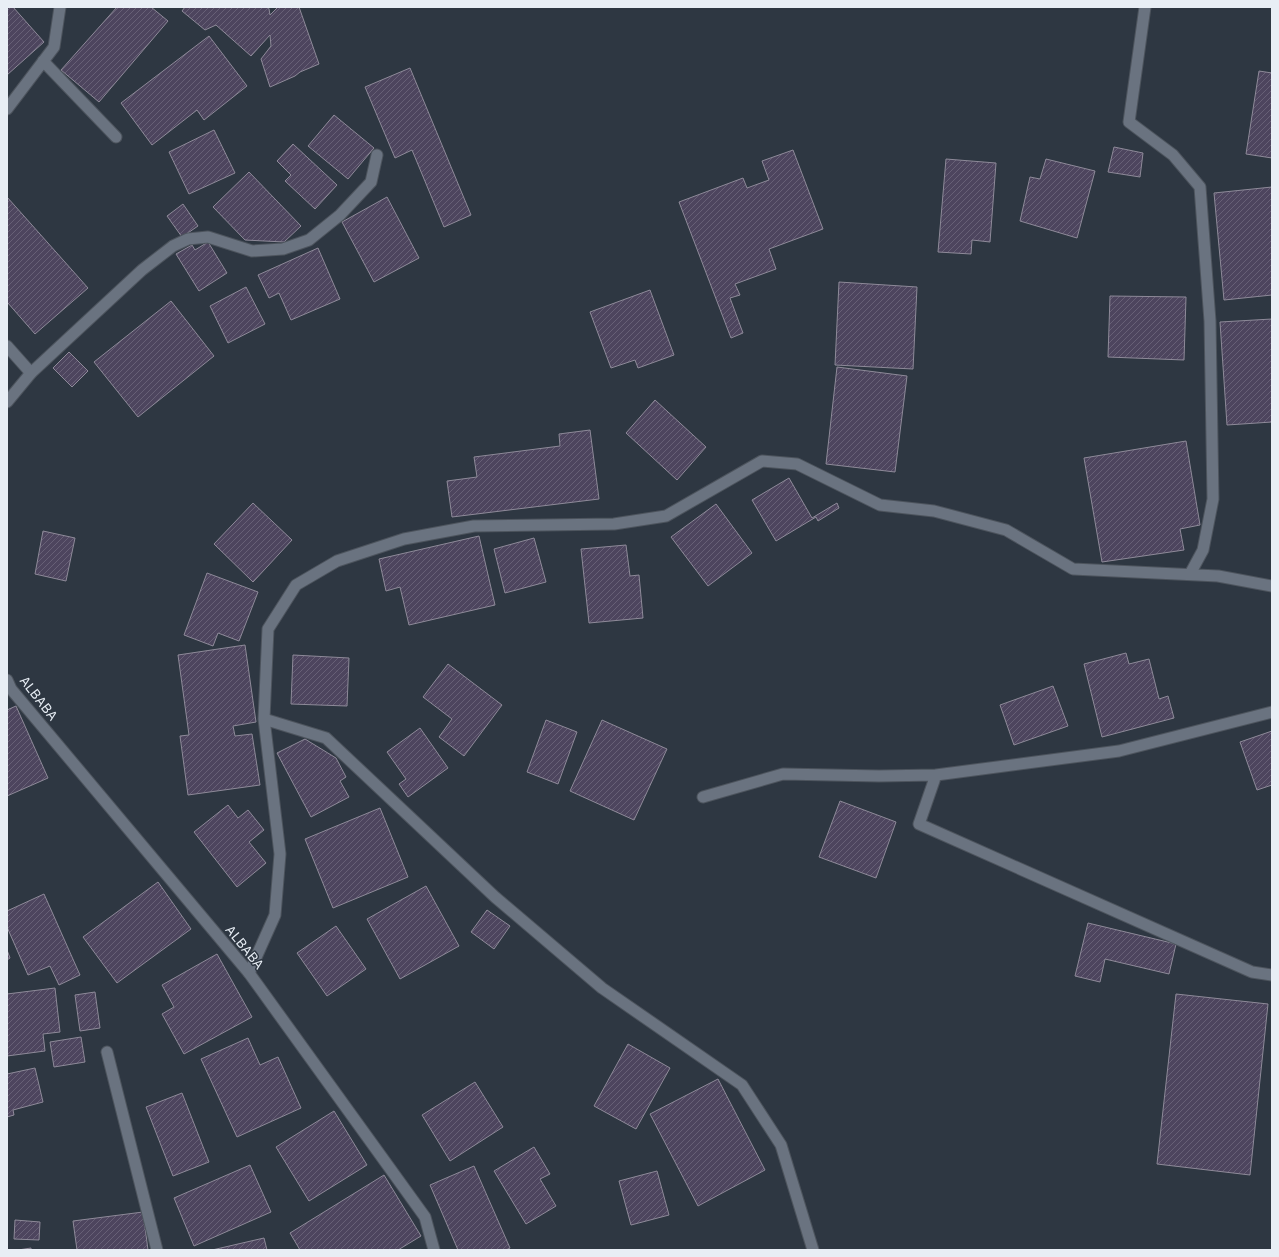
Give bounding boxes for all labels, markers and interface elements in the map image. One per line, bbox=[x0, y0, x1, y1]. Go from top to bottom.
street label: ALBABA bbox=[17, 673, 61, 724]
street label: ALBABA bbox=[222, 922, 267, 972]

